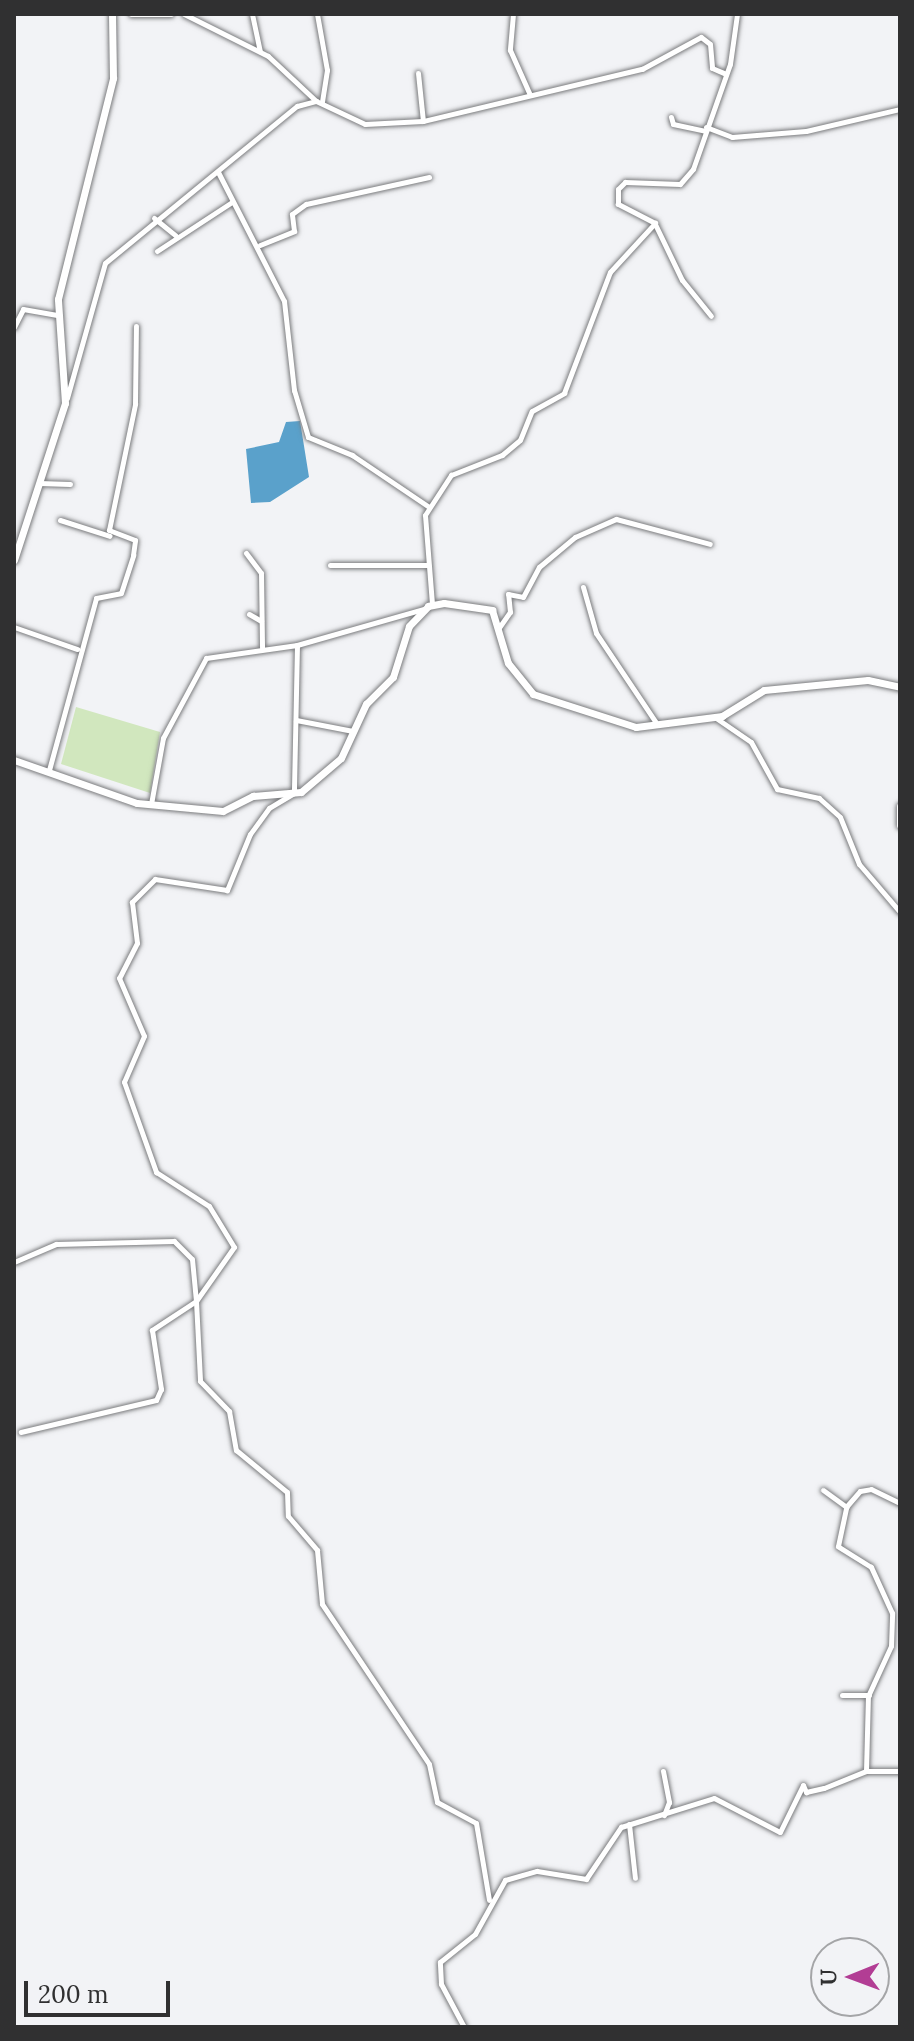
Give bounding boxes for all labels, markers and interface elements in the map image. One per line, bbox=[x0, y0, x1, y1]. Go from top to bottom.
north arrow bbox=[810, 1937, 890, 2017]
scale bar bbox=[28, 1965, 174, 2015]
text: U bbox=[814, 1969, 842, 1986]
text: 200 m bbox=[38, 1979, 108, 2010]

